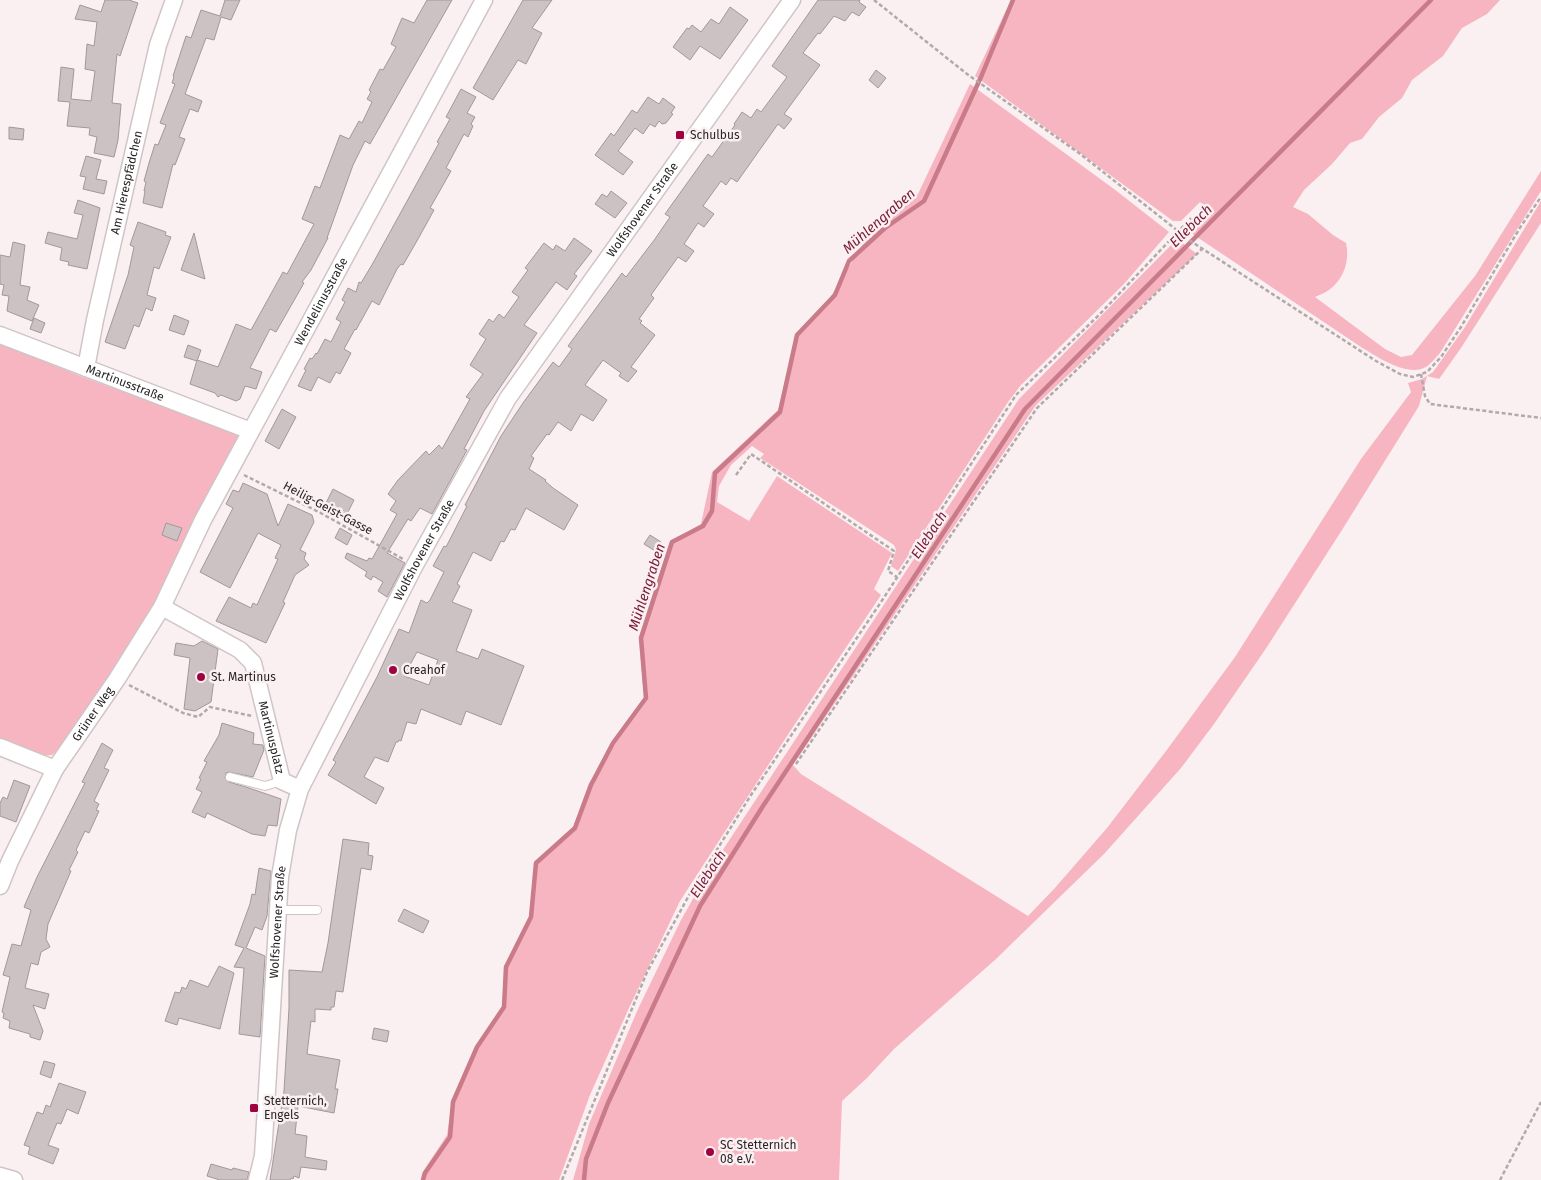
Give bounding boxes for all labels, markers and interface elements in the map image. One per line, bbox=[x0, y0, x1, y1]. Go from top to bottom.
place label: Schulbus bbox=[690, 128, 740, 142]
street label: Am Hierespfädchen bbox=[108, 129, 145, 236]
marker: Schulbus bbox=[674, 129, 686, 141]
street label: Wolfshovener Straße bbox=[604, 160, 681, 260]
water label: Mühlengraben bbox=[839, 185, 919, 257]
water label: Ellebach bbox=[1166, 201, 1216, 251]
street label: Wendelinusstraße bbox=[292, 255, 351, 348]
street label: Martinusstraße bbox=[84, 362, 166, 404]
street label: Heilig-Geist-Gasse bbox=[281, 478, 375, 538]
street label: Wolfshovener Straße bbox=[391, 497, 457, 603]
water label: Ellebach bbox=[907, 508, 951, 562]
water label: Mühlengraben bbox=[625, 541, 669, 633]
place label: Creahof bbox=[403, 663, 446, 677]
marker: Creahof bbox=[387, 664, 399, 676]
place label: St. Martinus bbox=[211, 670, 276, 684]
marker: St. Martinus bbox=[195, 671, 207, 683]
street label: Grüner Weg bbox=[69, 683, 117, 744]
street label: Martinusplatz bbox=[256, 699, 287, 775]
water label: Ellebach bbox=[686, 847, 730, 901]
street label: Wolfshovener Straße bbox=[267, 865, 289, 979]
place label: Stetternich, Engels bbox=[264, 1094, 327, 1122]
marker: Stetternich, Engels bbox=[248, 1102, 260, 1114]
place label: SC Stetternich 08 e.V. bbox=[720, 1138, 797, 1166]
marker: SC Stetternich 08 e.V. bbox=[704, 1146, 716, 1158]

